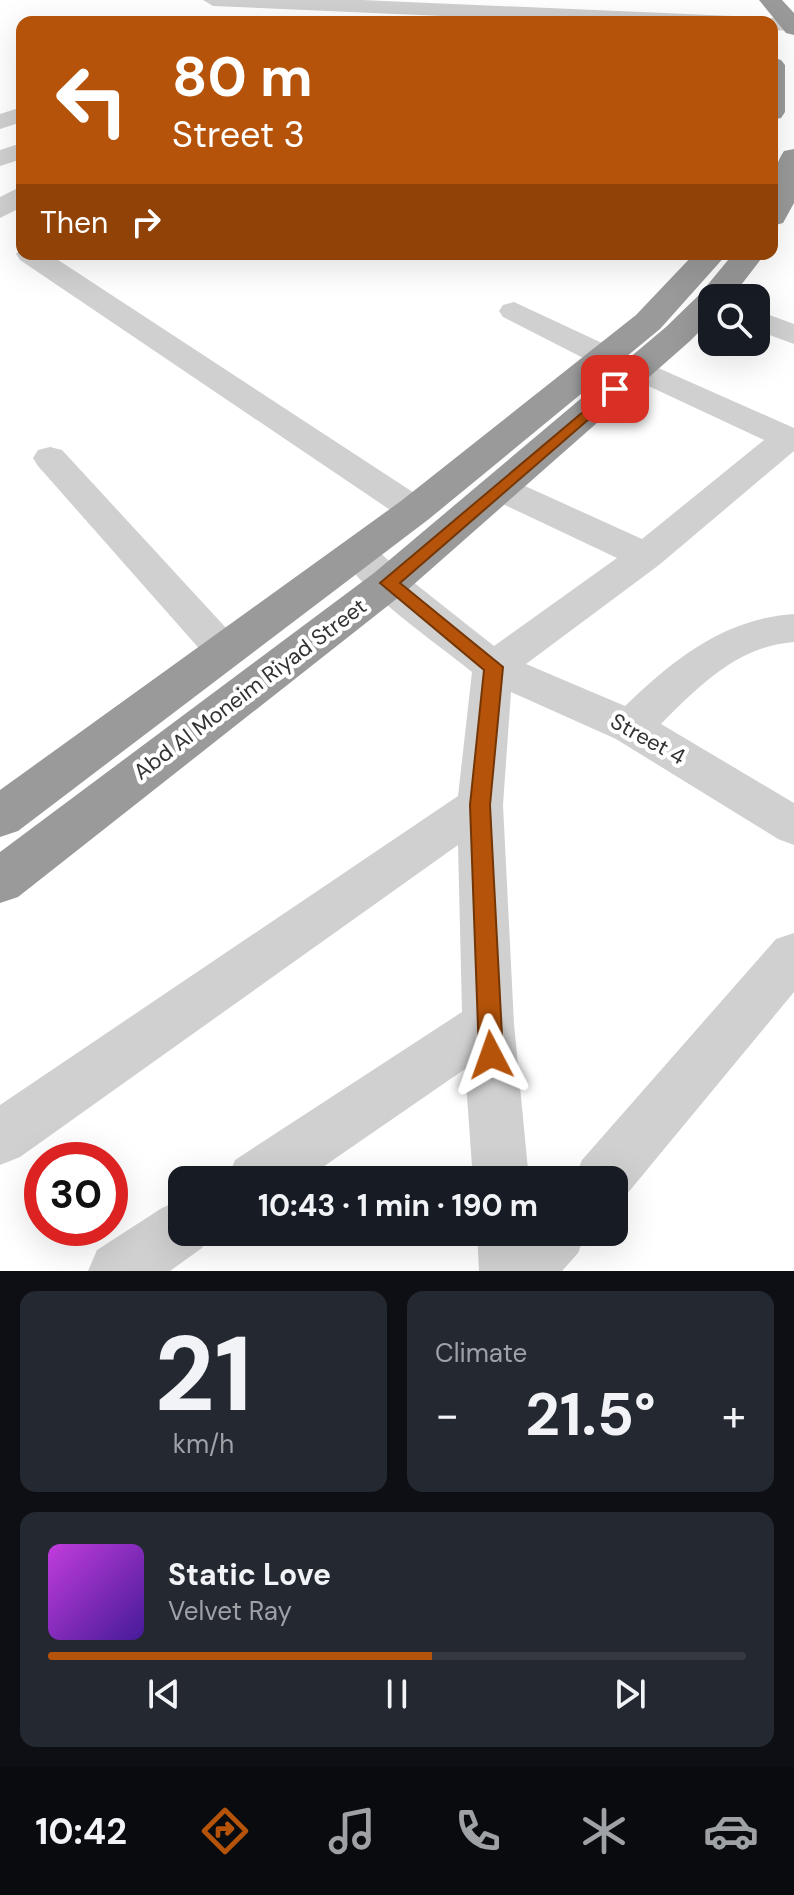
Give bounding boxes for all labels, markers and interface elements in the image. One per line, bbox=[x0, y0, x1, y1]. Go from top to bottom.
text: 80 m bbox=[172, 40, 313, 113]
icon: left bbox=[40, 48, 144, 152]
text: Street 3 bbox=[172, 111, 305, 158]
icon: right bbox=[124, 200, 168, 244]
text: Then bbox=[40, 203, 108, 242]
map controls bbox=[698, 284, 770, 356]
button: search bbox=[698, 284, 770, 356]
pin bbox=[581, 355, 649, 423]
icon: arrive bbox=[593, 367, 637, 411]
street label: Abd Al Moneim Riyad Street bbox=[128, 592, 372, 786]
street label: Street 4 bbox=[605, 707, 691, 771]
position arrow bbox=[449, 1013, 533, 1097]
speed limit sign: 30 bbox=[24, 1142, 128, 1246]
text: 10:43 · 1 min · 190 m bbox=[258, 1186, 538, 1225]
text: 21 bbox=[155, 1307, 252, 1442]
text: Climate bbox=[435, 1336, 527, 1370]
text: 21.5° bbox=[525, 1375, 656, 1454]
text: − bbox=[435, 1386, 459, 1444]
text: + bbox=[722, 1386, 746, 1444]
text: km/h bbox=[173, 1427, 234, 1461]
text: Static Love bbox=[168, 1555, 331, 1594]
text: Velvet Ray bbox=[168, 1594, 292, 1628]
icon: previous bbox=[142, 1672, 186, 1716]
icon: pause bbox=[375, 1672, 419, 1716]
icon: next bbox=[608, 1672, 652, 1716]
icon: directions bbox=[197, 1803, 253, 1859]
icon: music bbox=[324, 1803, 380, 1859]
icon: phone bbox=[450, 1803, 506, 1859]
icon: climate bbox=[576, 1803, 632, 1859]
icon: car bbox=[703, 1803, 759, 1859]
text: 10:42 bbox=[35, 1808, 127, 1855]

